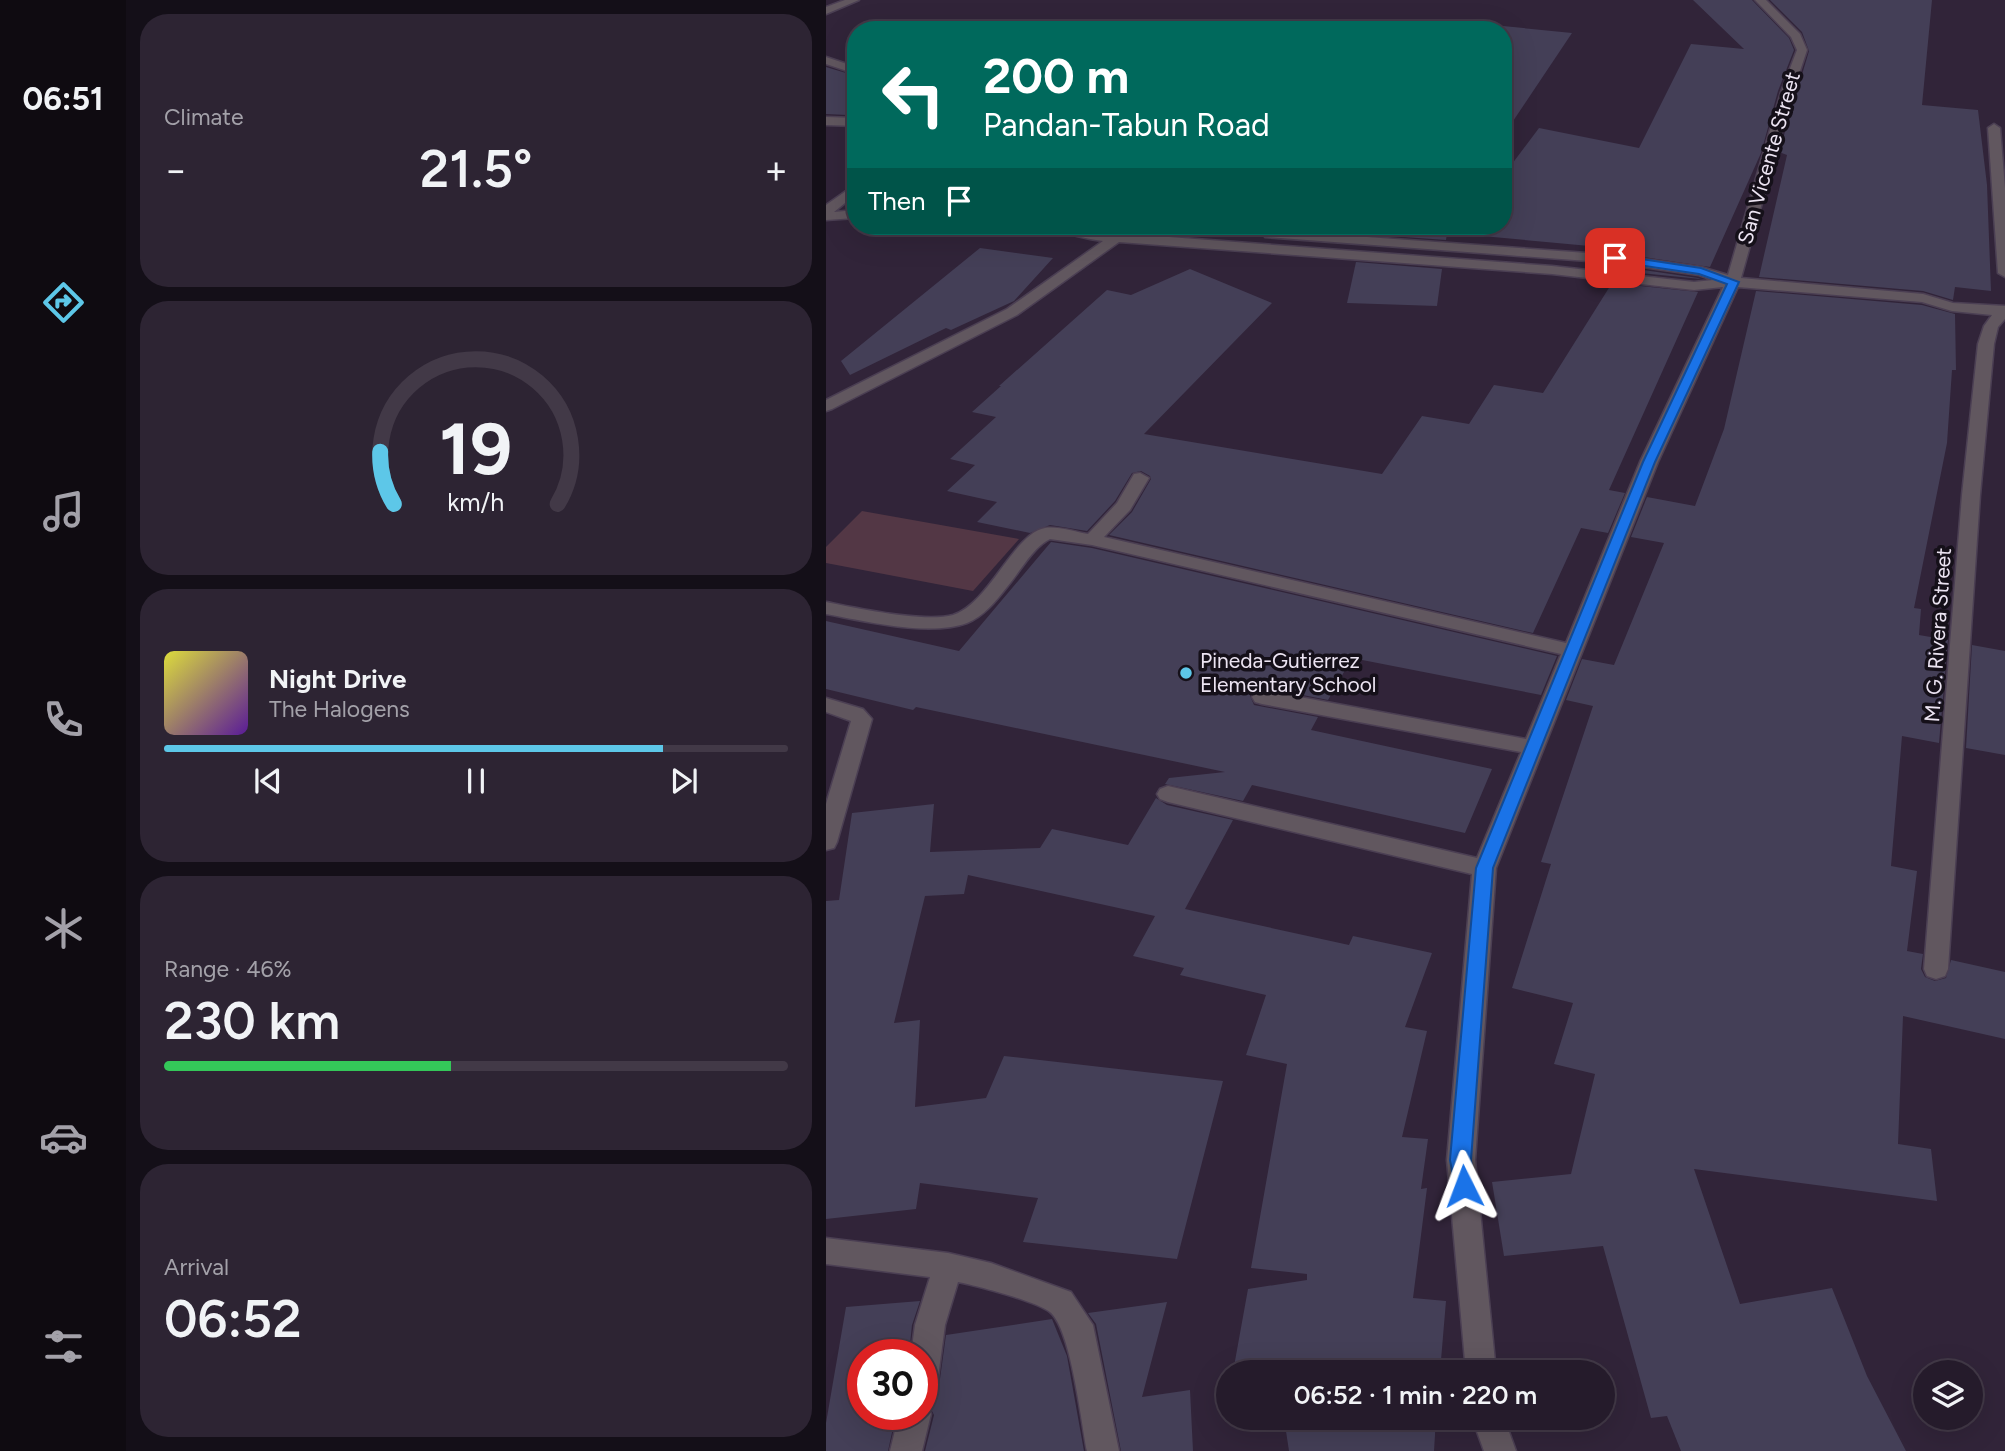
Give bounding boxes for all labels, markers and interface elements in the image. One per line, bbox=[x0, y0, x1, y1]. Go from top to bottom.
text: 200 m bbox=[983, 46, 1129, 105]
icon: left bbox=[868, 49, 959, 140]
street label: San Vicente Street bbox=[1732, 69, 1805, 247]
text: 06:51 bbox=[22, 80, 104, 118]
text: Climate bbox=[164, 103, 243, 131]
text: Pandan-Tabun Road bbox=[983, 106, 1270, 144]
text: 21.5° bbox=[419, 138, 533, 200]
text: − bbox=[164, 147, 188, 193]
text: + bbox=[764, 147, 788, 193]
icon: arrive bbox=[940, 182, 978, 220]
text: Then bbox=[868, 185, 926, 217]
pin bbox=[1585, 228, 1645, 288]
icon: arrive bbox=[1596, 239, 1634, 277]
icon: directions bbox=[39, 278, 88, 327]
text: 19 bbox=[440, 406, 512, 493]
icon: music bbox=[39, 487, 88, 536]
text: km/h bbox=[447, 487, 505, 517]
street label: M. G. Rivera Street bbox=[1919, 547, 1956, 723]
place label: Pineda-Gutierrez Elementary School bbox=[1200, 648, 1376, 697]
text: Night Drive bbox=[269, 663, 406, 695]
marker: Pineda-Gutierrez Elementary School bbox=[1178, 665, 1194, 681]
icon: phone bbox=[39, 695, 88, 744]
text: The Halogens bbox=[269, 695, 410, 723]
icon: previous bbox=[249, 762, 287, 800]
icon: pause bbox=[457, 762, 495, 800]
icon: next bbox=[665, 762, 703, 800]
icon: climate bbox=[39, 904, 88, 953]
text: Range · 46% bbox=[164, 955, 292, 983]
text: 230 km bbox=[164, 990, 340, 1052]
icon: car bbox=[39, 1113, 88, 1162]
position arrow bbox=[1427, 1149, 1501, 1223]
text: Arrival bbox=[164, 1253, 229, 1281]
text: 06:52 bbox=[164, 1288, 302, 1350]
icon: filters bbox=[39, 1322, 88, 1371]
speed limit sign: 30 bbox=[847, 1339, 938, 1430]
map controls bbox=[1913, 1360, 1983, 1430]
button: layers bbox=[1913, 1360, 1983, 1430]
text: 06:52 · 1 min · 220 m bbox=[1294, 1379, 1537, 1411]

